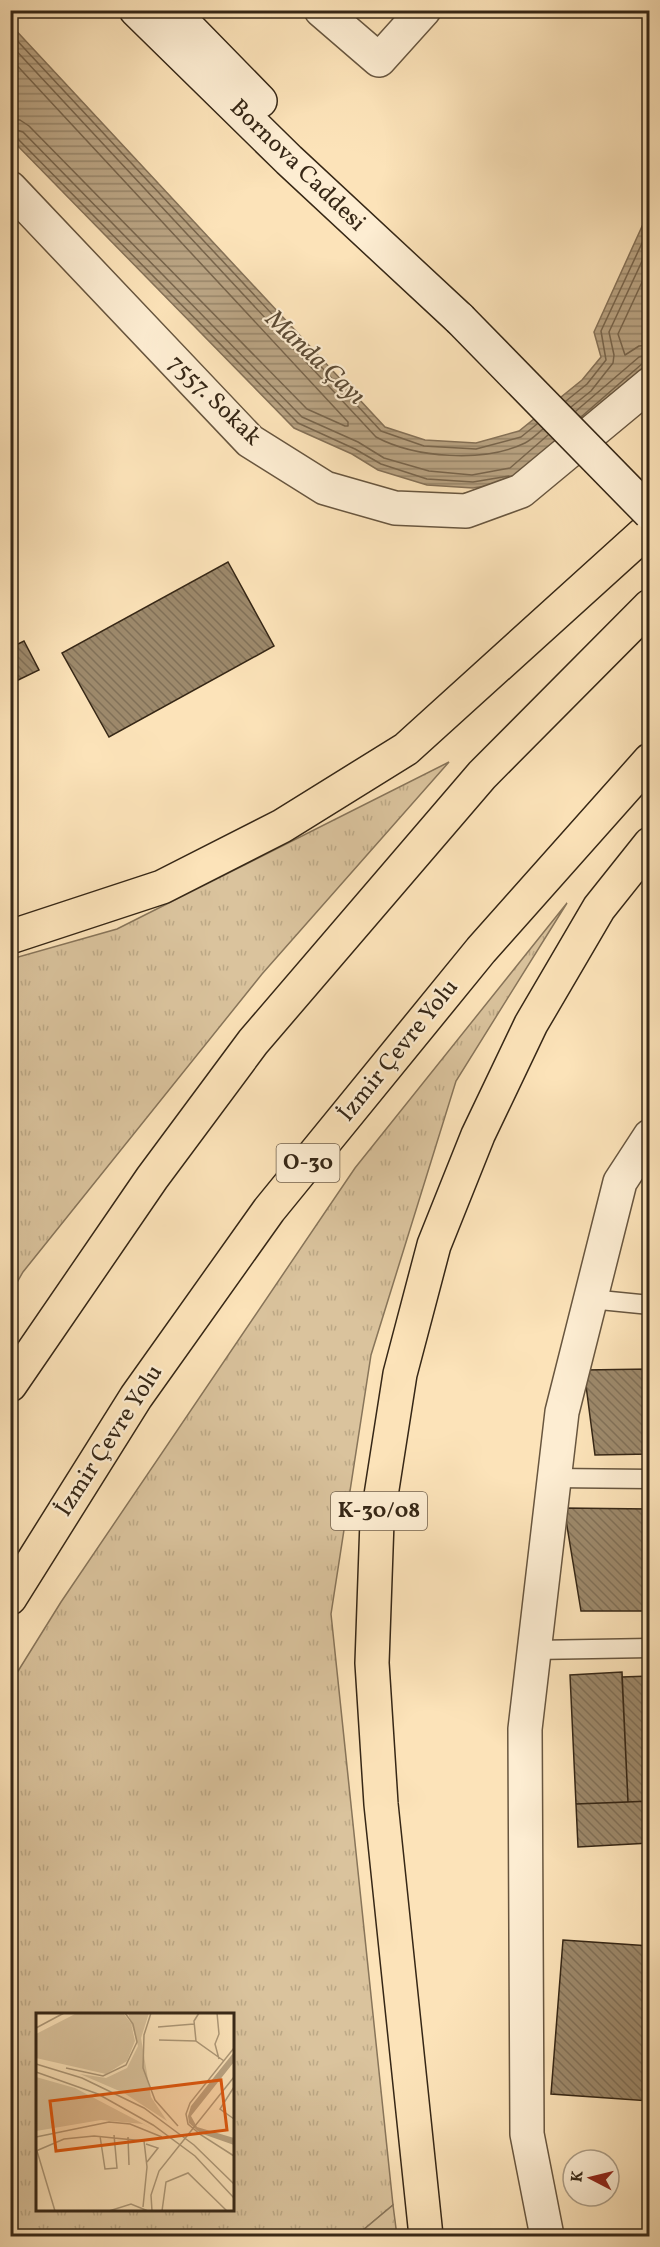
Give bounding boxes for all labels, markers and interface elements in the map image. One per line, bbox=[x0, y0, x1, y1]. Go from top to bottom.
street label: Bornova Caddesi bbox=[221, 92, 373, 240]
water label: Manda Çayı bbox=[256, 302, 373, 414]
street label: 7557. Sokak bbox=[160, 348, 268, 454]
street label: İzmir Çevre Yolu bbox=[331, 972, 467, 1130]
road number: O-30 bbox=[276, 1144, 340, 1182]
street label: İzmir Çevre Yolu bbox=[48, 1358, 172, 1524]
road number: K-30/08 bbox=[331, 1492, 427, 1530]
inset map bbox=[36, 2013, 234, 2211]
north arrow bbox=[561, 2148, 621, 2208]
text: K bbox=[566, 2169, 590, 2184]

